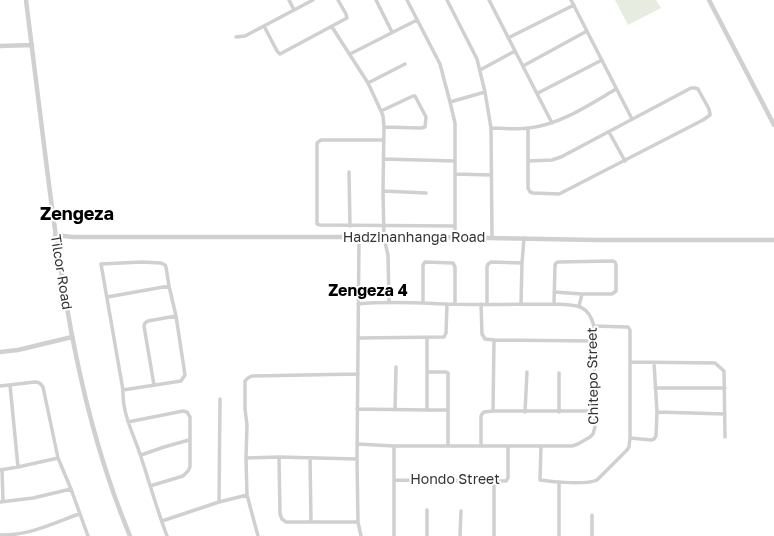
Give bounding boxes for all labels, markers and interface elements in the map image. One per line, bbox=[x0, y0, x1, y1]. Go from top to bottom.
district label: Zengeza bbox=[40, 203, 114, 225]
street label: Hadzinanhanga Road bbox=[343, 230, 485, 246]
street label: Tilcor Road bbox=[47, 233, 75, 311]
district label: Zengeza 4 bbox=[328, 281, 408, 301]
street label: Chitepo Street bbox=[584, 327, 602, 425]
street label: Hondo Street bbox=[410, 472, 500, 488]

